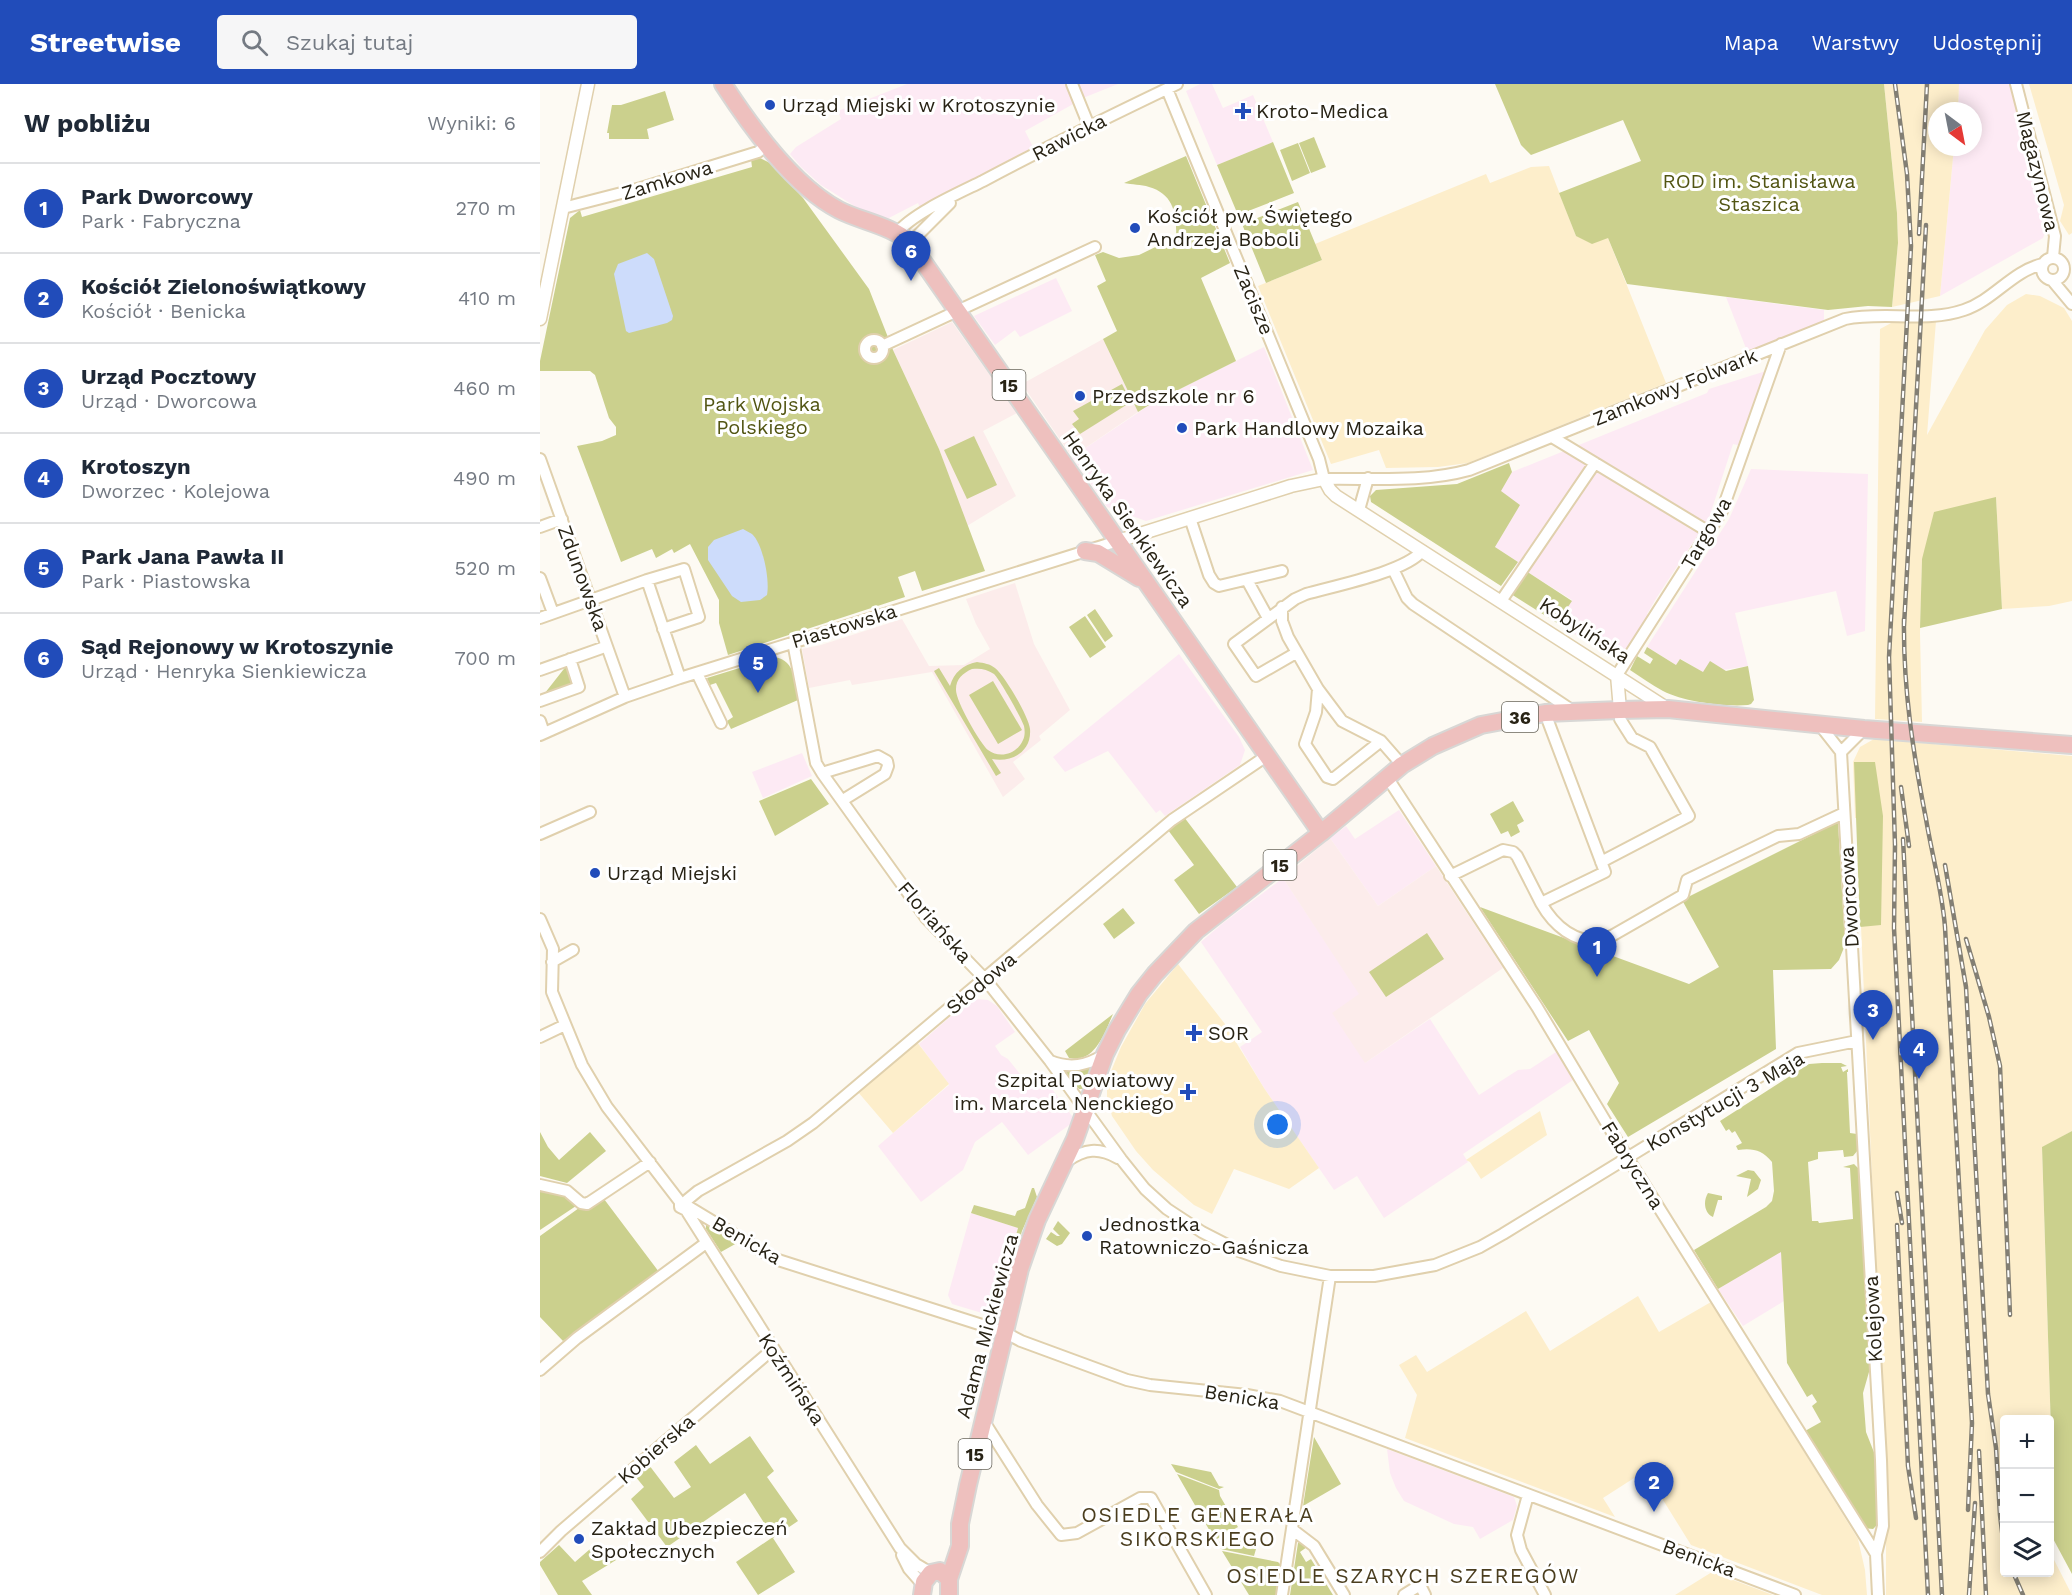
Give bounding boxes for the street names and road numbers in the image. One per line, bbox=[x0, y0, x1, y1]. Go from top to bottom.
street label: Rawicka bbox=[1028, 108, 1110, 166]
street label: Magazynowa bbox=[2011, 108, 2065, 234]
street label: Zamkowa bbox=[619, 155, 715, 205]
street label: Zacisze bbox=[1229, 262, 1279, 338]
street label: Zamkowy Folwark bbox=[1589, 343, 1761, 431]
road number: 15 bbox=[992, 370, 1026, 400]
street label: Henryka Sienkiewicza bbox=[1058, 426, 1198, 612]
street label: Targowa bbox=[1676, 493, 1736, 573]
street label: Zdunowska bbox=[553, 522, 613, 634]
street label: Kobylińska bbox=[1535, 592, 1635, 668]
street label: Piastowska bbox=[788, 599, 900, 653]
road number: 36 bbox=[1502, 702, 1538, 732]
street label: Dworcowa bbox=[1834, 846, 1864, 948]
road number: 15 bbox=[1264, 850, 1296, 880]
street label: Floriańska bbox=[893, 876, 977, 968]
street label: Słodowa bbox=[941, 947, 1021, 1019]
street label: Konstytucji 3 Maja bbox=[1642, 1046, 1808, 1156]
street label: Fabryczna bbox=[1597, 1117, 1669, 1213]
street label: Benicka bbox=[708, 1211, 786, 1269]
street label: Adama Mickiewicza bbox=[951, 1231, 1023, 1421]
street label: Kolejowa bbox=[1859, 1275, 1887, 1363]
street label: Koźmińska bbox=[753, 1329, 831, 1429]
street label: Benicka bbox=[1203, 1379, 1281, 1415]
street label: Kobierska bbox=[612, 1409, 700, 1489]
road number: 15 bbox=[958, 1439, 992, 1469]
street label: Benicka bbox=[1659, 1534, 1739, 1582]

